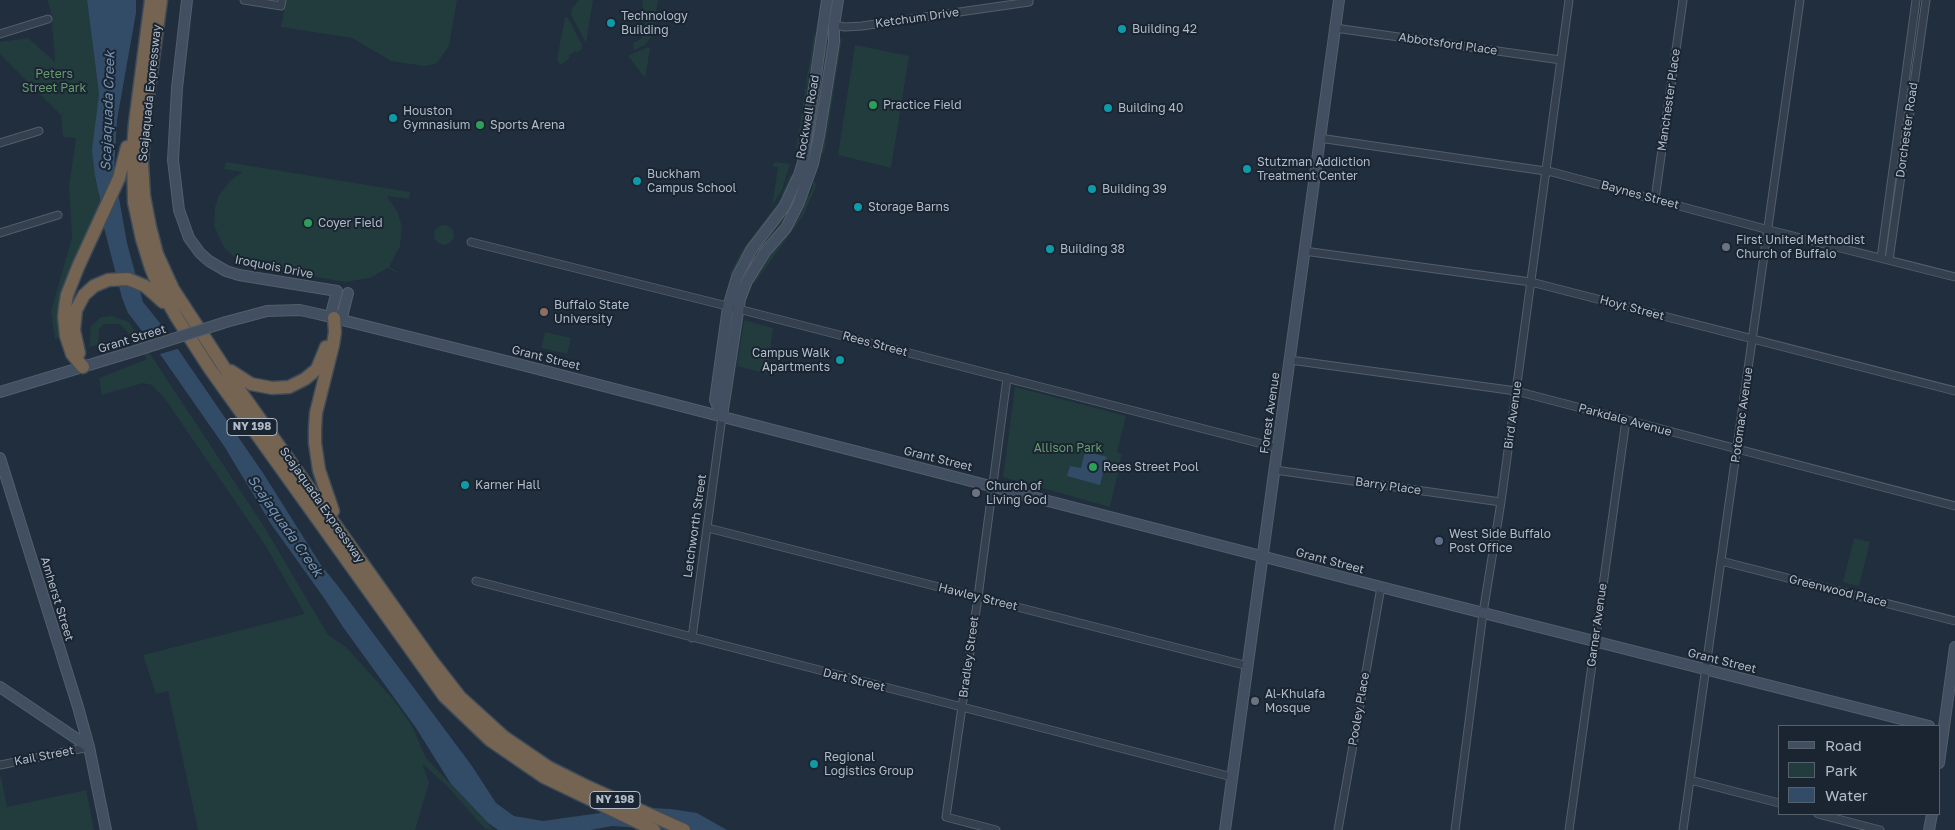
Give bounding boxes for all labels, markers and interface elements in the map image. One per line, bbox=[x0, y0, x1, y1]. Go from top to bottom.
street label: Ketchum Drive bbox=[874, 5, 960, 31]
place label: Technology Building bbox=[621, 9, 688, 37]
marker: Technology Building bbox=[605, 17, 617, 29]
place label: Building 42 bbox=[1132, 22, 1197, 36]
marker: Building 42 bbox=[1116, 23, 1128, 35]
street label: Scajaquada Expressway bbox=[136, 24, 164, 162]
street label: Abbotsford Place bbox=[1398, 30, 1498, 58]
street label: Manchester Place bbox=[1655, 48, 1683, 152]
water label: Scajaquada Creek bbox=[98, 51, 118, 171]
park label: Peters Street Park bbox=[22, 67, 86, 95]
street label: Rockwell Road bbox=[794, 74, 822, 160]
street label: Dorchester Road bbox=[1893, 81, 1921, 179]
place label: Practice Field bbox=[883, 98, 962, 112]
marker: Practice Field bbox=[867, 99, 879, 111]
place label: Building 40 bbox=[1118, 101, 1183, 115]
marker: Building 40 bbox=[1102, 102, 1114, 114]
place label: Houston Gymnasium bbox=[403, 104, 470, 132]
marker: Houston Gymnasium bbox=[387, 112, 399, 124]
place label: Sports Arena bbox=[490, 118, 565, 132]
marker: Sports Arena bbox=[474, 119, 486, 131]
place label: Stutzman Addiction Treatment Center bbox=[1257, 155, 1370, 183]
marker: Stutzman Addiction Treatment Center bbox=[1241, 163, 1253, 175]
place label: Buckham Campus School bbox=[647, 167, 736, 195]
marker: Buckham Campus School bbox=[631, 175, 643, 187]
street label: Baynes Street bbox=[1599, 178, 1681, 212]
place label: Building 39 bbox=[1102, 182, 1167, 196]
marker: Building 39 bbox=[1086, 183, 1098, 195]
place label: Storage Barns bbox=[868, 200, 949, 214]
marker: Storage Barns bbox=[852, 201, 864, 213]
place label: Coyer Field bbox=[318, 216, 383, 230]
marker: Coyer Field bbox=[302, 217, 314, 229]
place label: First United Methodist Church of Buffalo bbox=[1736, 233, 1865, 261]
marker: First United Methodist Church of Buffalo bbox=[1720, 241, 1732, 253]
place label: Building 38 bbox=[1060, 242, 1125, 256]
marker: Building 38 bbox=[1044, 243, 1056, 255]
street label: Iroquois Drive bbox=[234, 252, 314, 282]
street label: Hoyt Street bbox=[1598, 292, 1666, 324]
place label: Buffalo State University bbox=[554, 298, 629, 326]
marker: Buffalo State University bbox=[538, 306, 550, 318]
street label: Grant Street bbox=[96, 322, 168, 356]
street label: Rees Street bbox=[841, 328, 909, 360]
street label: Grant Street bbox=[510, 343, 582, 373]
place label: Campus Walk Apartments bbox=[752, 346, 830, 374]
marker: Campus Walk Apartments bbox=[834, 354, 846, 366]
street label: Potomac Avenue bbox=[1728, 366, 1756, 464]
street label: Forest Avenue bbox=[1257, 371, 1283, 455]
street label: Bird Avenue bbox=[1501, 380, 1525, 450]
street label: Parkdale Avenue bbox=[1577, 401, 1673, 439]
road number: NY 198 bbox=[227, 418, 277, 436]
park label: Allison Park bbox=[1034, 441, 1102, 455]
street label: Scajaquada Expressway bbox=[277, 444, 367, 566]
street label: Grant Street bbox=[902, 444, 974, 474]
place label: Rees Street Pool bbox=[1103, 460, 1199, 474]
marker: Rees Street Pool bbox=[1087, 461, 1099, 473]
water label: Scajaquada Creek bbox=[244, 472, 326, 580]
street label: Letchworth Street bbox=[681, 473, 709, 579]
street label: Barry Place bbox=[1354, 474, 1422, 498]
place label: Karner Hall bbox=[475, 478, 540, 492]
marker: Karner Hall bbox=[459, 479, 471, 491]
place label: Church of Living God bbox=[986, 479, 1047, 507]
marker: Church of Living God bbox=[970, 487, 982, 499]
place label: West Side Buffalo Post Office bbox=[1449, 527, 1551, 555]
marker: West Side Buffalo Post Office bbox=[1433, 535, 1445, 547]
street label: Grant Street bbox=[1294, 545, 1366, 577]
street label: Amherst Street bbox=[37, 555, 77, 643]
street label: Greenwood Place bbox=[1787, 572, 1889, 610]
street label: Hawley Street bbox=[937, 580, 1019, 614]
street label: Garner Avenue bbox=[1584, 582, 1610, 668]
street label: Bradley Street bbox=[956, 615, 982, 699]
street label: Grant Street bbox=[1686, 646, 1758, 676]
street label: Dart Street bbox=[821, 665, 887, 695]
street label: Pooley Place bbox=[1345, 671, 1373, 747]
place label: Al-Khulafa Mosque bbox=[1265, 687, 1325, 715]
marker: Al-Khulafa Mosque bbox=[1249, 695, 1261, 707]
legend bbox=[1778, 725, 1940, 815]
text: Road bbox=[1825, 736, 1862, 754]
street label: Kail Street bbox=[13, 743, 75, 769]
place label: Regional Logistics Group bbox=[824, 750, 914, 778]
marker: Regional Logistics Group bbox=[808, 758, 820, 770]
text: Park bbox=[1825, 761, 1857, 779]
text: Water bbox=[1825, 786, 1868, 804]
road number: NY 198 bbox=[590, 792, 640, 808]

